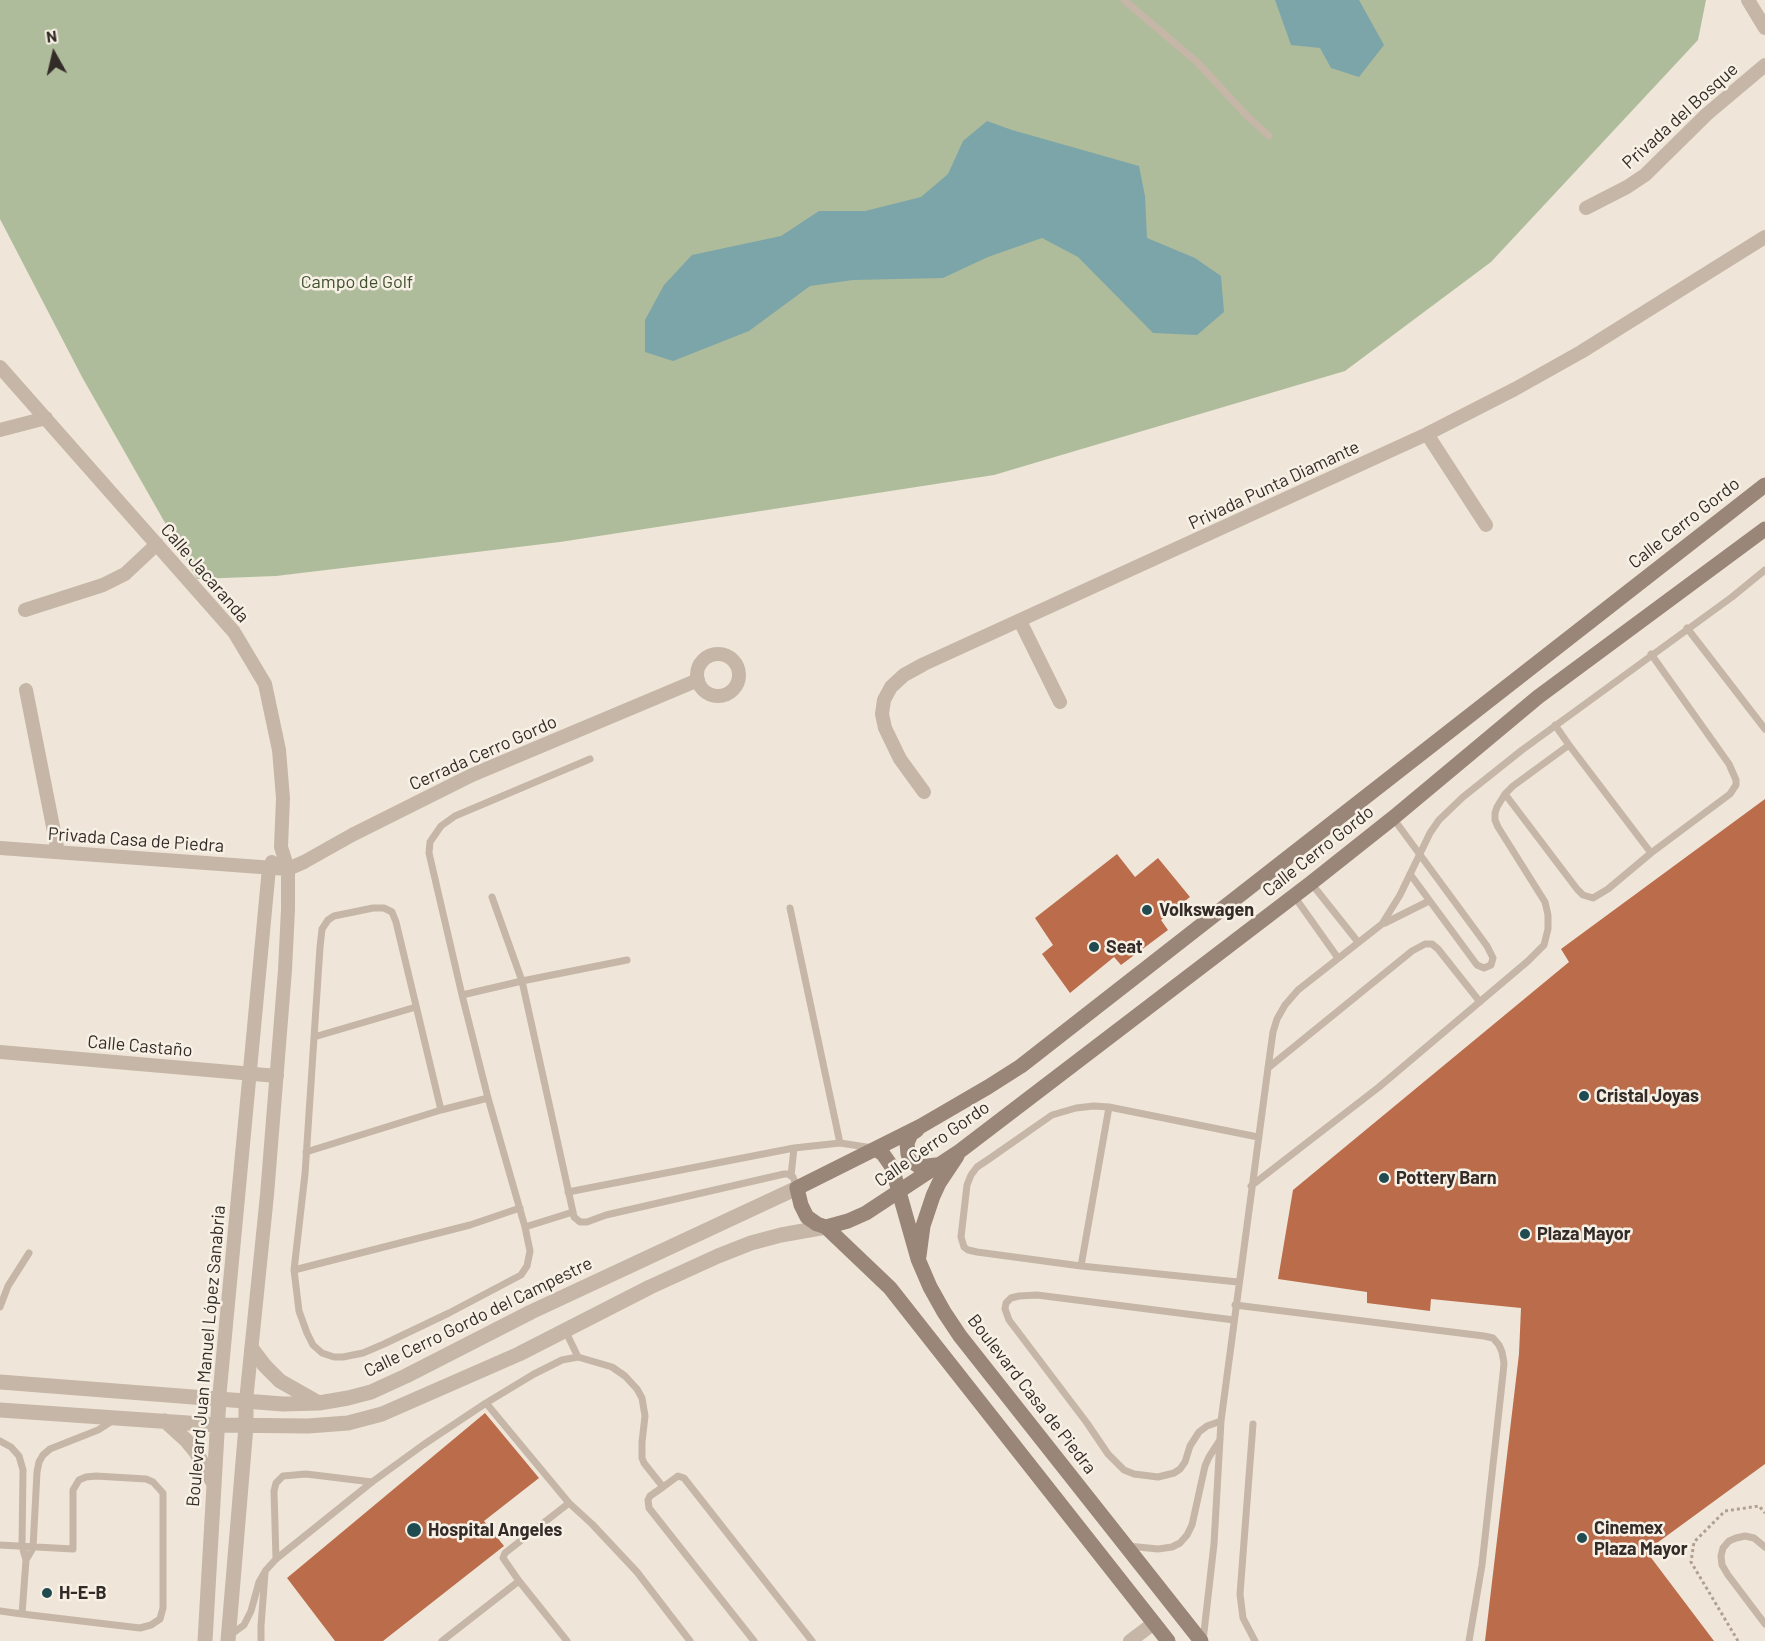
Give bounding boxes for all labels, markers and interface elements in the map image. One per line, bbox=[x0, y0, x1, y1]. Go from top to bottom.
north arrow bbox=[24, 24, 84, 84]
text: N bbox=[45, 26, 58, 46]
street label: Privada del Bosque bbox=[1618, 58, 1742, 174]
park label: Campo de Golf bbox=[301, 271, 413, 293]
street label: Privada Punta Diamante bbox=[1185, 436, 1363, 534]
street label: Calle Cerro Gordo bbox=[1624, 473, 1744, 573]
street label: Calle Jacaranda bbox=[156, 519, 254, 627]
street label: Cerrada Cerro Gordo bbox=[406, 711, 560, 795]
street label: Calle Cerro Gordo bbox=[1258, 801, 1378, 901]
street label: Privada Casa de Piedra bbox=[47, 823, 225, 857]
place label: Volkswagen bbox=[1159, 899, 1254, 921]
marker: Volkswagen bbox=[1140, 903, 1154, 917]
place label: Seat bbox=[1106, 936, 1143, 958]
marker: Seat bbox=[1087, 940, 1101, 954]
street label: Calle Castaño bbox=[87, 1031, 193, 1061]
place label: Cristal Joyas bbox=[1596, 1085, 1699, 1107]
marker: Cristal Joyas bbox=[1577, 1089, 1591, 1103]
street label: Calle Cerro Gordo bbox=[870, 1096, 994, 1192]
place label: Pottery Barn bbox=[1396, 1167, 1496, 1189]
marker: Pottery Barn bbox=[1377, 1171, 1391, 1185]
street label: Boulevard Juan Manuel López Sanabria bbox=[182, 1204, 230, 1508]
place label: Plaza Mayor bbox=[1537, 1223, 1631, 1245]
marker: Plaza Mayor bbox=[1518, 1227, 1532, 1241]
street label: Calle Cerro Gordo del Campestre bbox=[360, 1252, 596, 1382]
street label: Boulevard Casa de Piedra bbox=[963, 1310, 1101, 1478]
place label: Cinemex Plaza Mayor bbox=[1594, 1517, 1688, 1559]
place label: Hospital Angeles bbox=[428, 1519, 562, 1541]
marker: Hospital Angeles bbox=[405, 1521, 423, 1539]
marker: Cinemex Plaza Mayor bbox=[1575, 1531, 1589, 1545]
place label: H-E-B bbox=[59, 1582, 107, 1604]
marker: H-E-B bbox=[40, 1586, 54, 1600]

